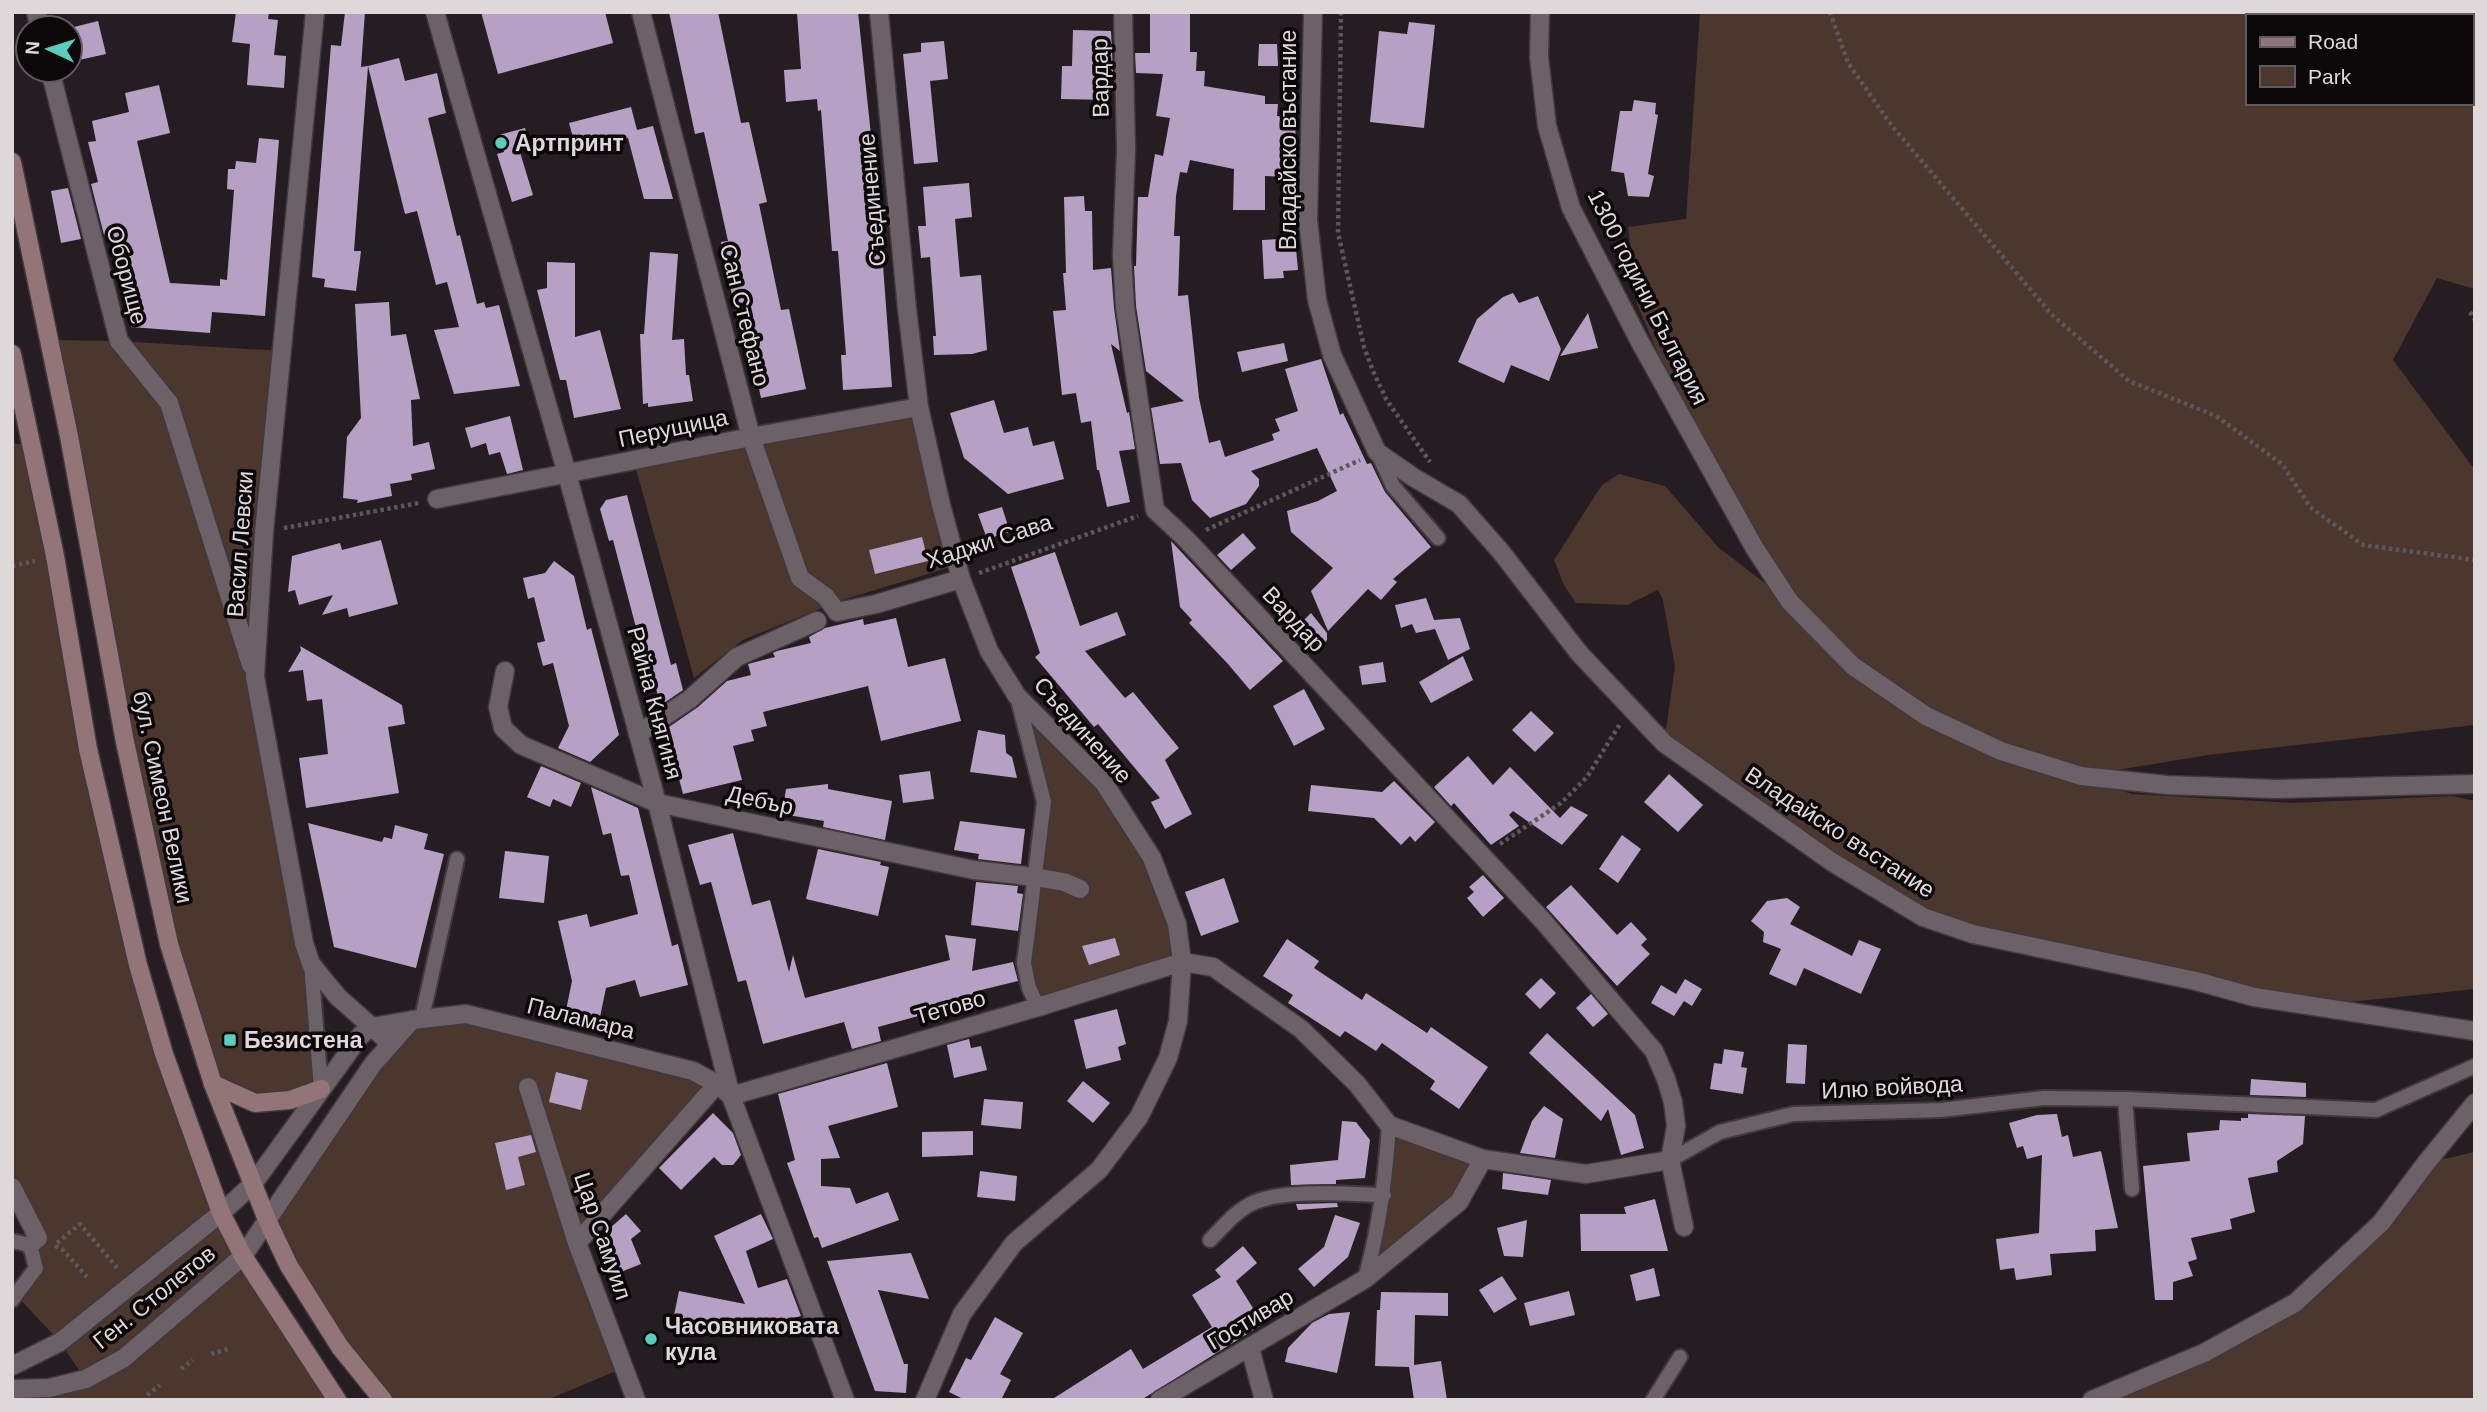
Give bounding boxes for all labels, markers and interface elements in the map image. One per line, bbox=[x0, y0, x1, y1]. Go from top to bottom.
north arrow bbox=[14, 14, 84, 84]
legend bbox=[2246, 14, 2473, 105]
street label: Владайско въстание bbox=[1275, 30, 1301, 250]
text: Road bbox=[2308, 30, 2358, 53]
street label: Вардар bbox=[1086, 38, 1114, 118]
text: N bbox=[22, 40, 43, 55]
text: Park bbox=[2308, 65, 2352, 88]
place label: Артпринт bbox=[515, 130, 624, 156]
street label: Съединение bbox=[853, 132, 891, 268]
marker: Артпринт bbox=[493, 135, 509, 151]
street label: 1300 години България bbox=[1582, 185, 1714, 409]
street label: Оборище bbox=[101, 223, 153, 327]
street label: Сан Стефано bbox=[715, 241, 775, 389]
street label: Перущица bbox=[616, 404, 730, 452]
street label: Васил Левски bbox=[222, 470, 258, 618]
street label: Хаджи Сава bbox=[923, 508, 1055, 574]
street label: Вардар bbox=[1257, 581, 1331, 657]
street label: Райна Княгиня bbox=[622, 624, 688, 782]
street label: Съединение bbox=[1029, 672, 1137, 788]
street label: бул. Симеон Велики bbox=[128, 688, 198, 906]
street label: Владайско въстание bbox=[1741, 761, 1939, 903]
street label: Дебър bbox=[724, 780, 796, 820]
street label: Тетово bbox=[912, 984, 988, 1030]
street label: Паламара bbox=[525, 992, 638, 1044]
place label: Безистена bbox=[244, 1027, 363, 1053]
marker: Безистена bbox=[222, 1032, 238, 1048]
street label: Илю войвода bbox=[1821, 1070, 1964, 1104]
street label: Цар Самуил bbox=[569, 1169, 637, 1303]
street label: Ген. Столетов bbox=[88, 1240, 220, 1354]
street label: Гостивар bbox=[1202, 1283, 1298, 1355]
place label: Часовниковата кула bbox=[665, 1313, 839, 1365]
marker: Часовниковата кула bbox=[643, 1331, 659, 1347]

